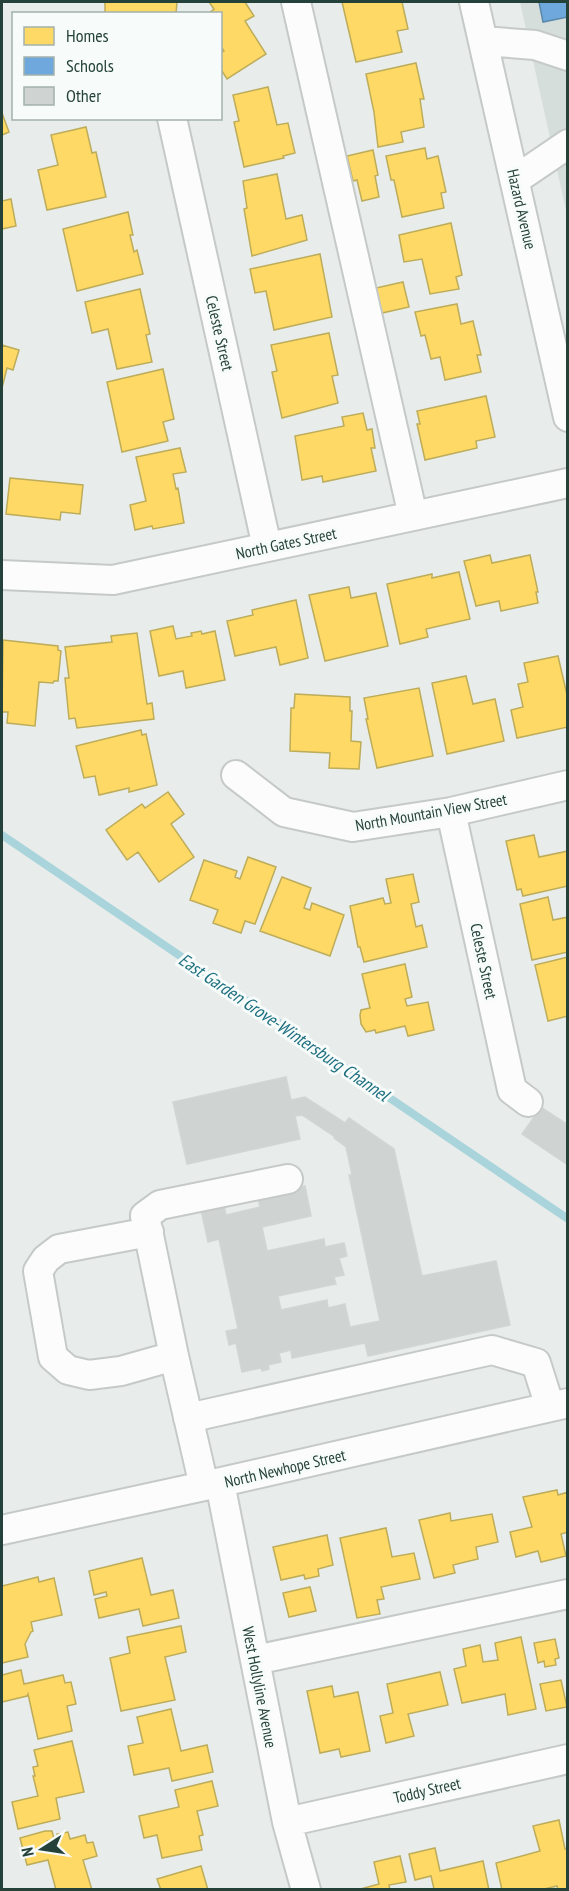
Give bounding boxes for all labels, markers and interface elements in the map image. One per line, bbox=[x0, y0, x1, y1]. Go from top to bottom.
legend bbox=[12, 12, 222, 120]
text: Homes bbox=[66, 24, 109, 47]
text: Schools bbox=[66, 54, 114, 77]
text: Other bbox=[66, 84, 101, 107]
street label: Hazard Avenue bbox=[503, 167, 541, 251]
street label: Celeste Street bbox=[202, 293, 238, 373]
street label: North Gates Street bbox=[234, 522, 339, 563]
street label: North Mountain View Street bbox=[354, 789, 509, 835]
street label: Celeste Street bbox=[466, 921, 502, 1001]
water label: East Garden Grove-Wintersburg Channel bbox=[174, 948, 395, 1107]
street label: North Newhope Street bbox=[222, 1444, 348, 1492]
street label: West Hollyline Avenue bbox=[238, 1625, 282, 1749]
street label: Toddy Street bbox=[391, 1772, 463, 1807]
north arrow bbox=[12, 1819, 72, 1879]
text: N bbox=[17, 1846, 38, 1858]

